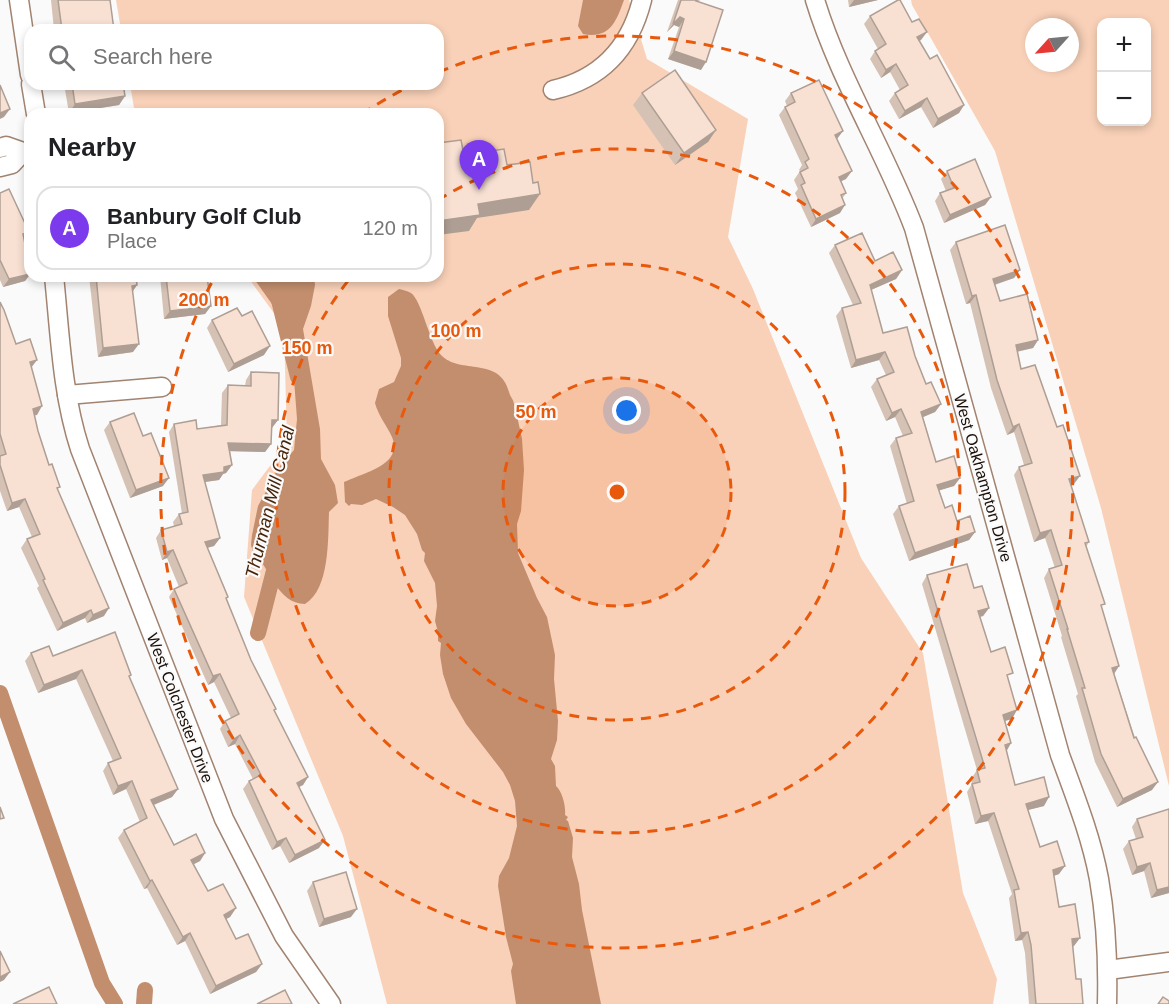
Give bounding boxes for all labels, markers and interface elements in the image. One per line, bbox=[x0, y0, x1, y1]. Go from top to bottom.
north arrow bbox=[1025, 18, 1079, 72]
map controls bbox=[1097, 18, 1151, 126]
button: + bbox=[1097, 18, 1151, 72]
search box bbox=[24, 24, 444, 90]
icon: search bbox=[45, 41, 78, 74]
text: Search here bbox=[93, 44, 213, 69]
button: − bbox=[1097, 72, 1151, 126]
text: Nearby bbox=[48, 132, 136, 162]
pin: A bbox=[460, 140, 498, 190]
text: Banbury Golf Club bbox=[107, 204, 301, 229]
text: A bbox=[62, 217, 77, 239]
text: 120 m bbox=[362, 217, 418, 239]
text: Place bbox=[107, 230, 157, 252]
text: 200 m bbox=[178, 290, 230, 310]
text: 100 m bbox=[430, 321, 482, 341]
text: 150 m bbox=[281, 338, 333, 358]
street label: West Oakhampton Drive bbox=[951, 392, 1015, 564]
your location bbox=[612, 396, 641, 425]
text: 50 m bbox=[515, 402, 557, 422]
water label: Thurman Mill Canal bbox=[241, 423, 299, 580]
centre of rings bbox=[607, 482, 627, 502]
street label: West Colchester Drive bbox=[144, 631, 216, 785]

